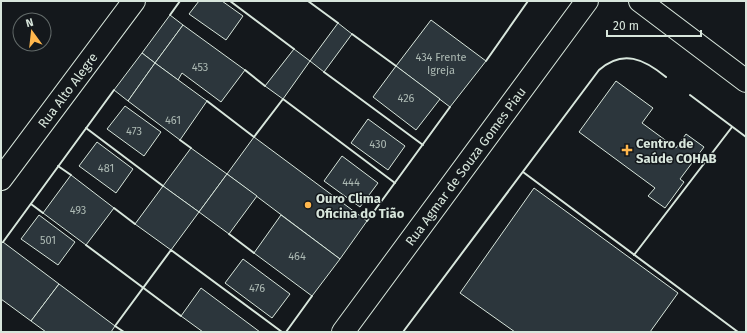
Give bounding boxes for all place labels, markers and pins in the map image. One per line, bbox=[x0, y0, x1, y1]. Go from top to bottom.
place label: Centro de Saúde COHAB bbox=[636, 136, 717, 166]
marker: Centro de Saúde COHAB bbox=[621, 144, 633, 156]
place label: Ouro Clima Oficina do Tião bbox=[316, 191, 405, 221]
marker: Ouro Clima Oficina do Tião bbox=[303, 200, 313, 210]

